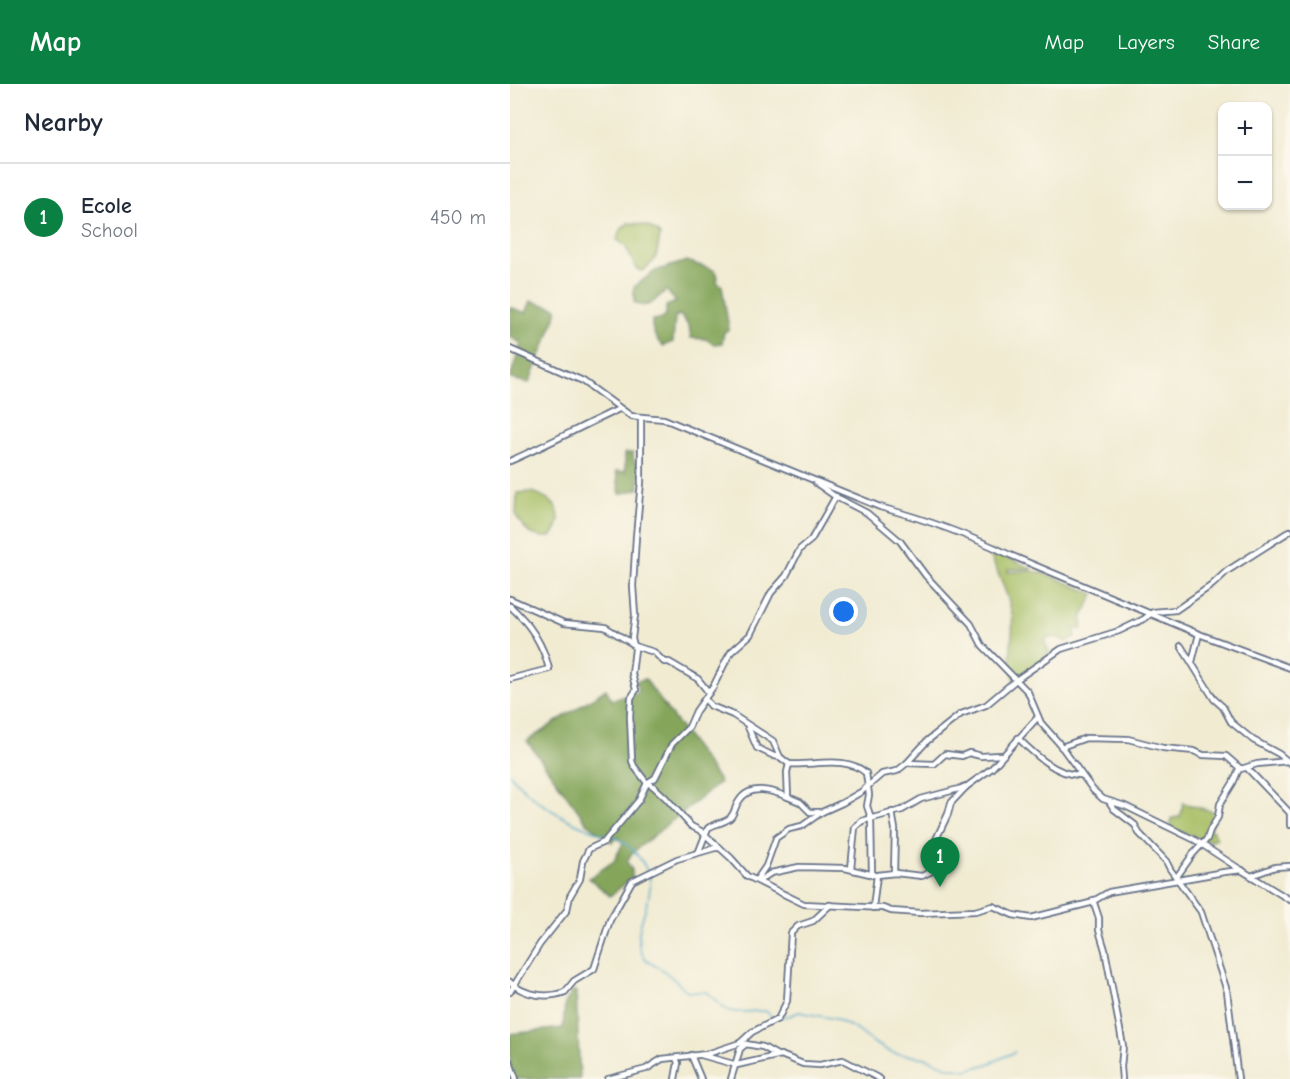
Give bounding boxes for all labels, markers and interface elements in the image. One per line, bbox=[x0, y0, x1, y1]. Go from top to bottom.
text: Map bbox=[30, 26, 81, 58]
text: Map bbox=[1045, 30, 1084, 54]
text: Layers bbox=[1117, 30, 1175, 54]
text: Share bbox=[1208, 30, 1260, 54]
map controls bbox=[1218, 102, 1272, 210]
button: + bbox=[1218, 102, 1272, 156]
text: Nearby bbox=[24, 108, 103, 138]
button: − bbox=[1218, 156, 1272, 210]
text: Ecole bbox=[81, 193, 132, 219]
text: 1 bbox=[40, 206, 47, 229]
text: 450 m bbox=[430, 206, 486, 229]
text: School bbox=[81, 219, 138, 242]
your location bbox=[829, 597, 858, 626]
pin: 1 bbox=[920, 838, 960, 887]

